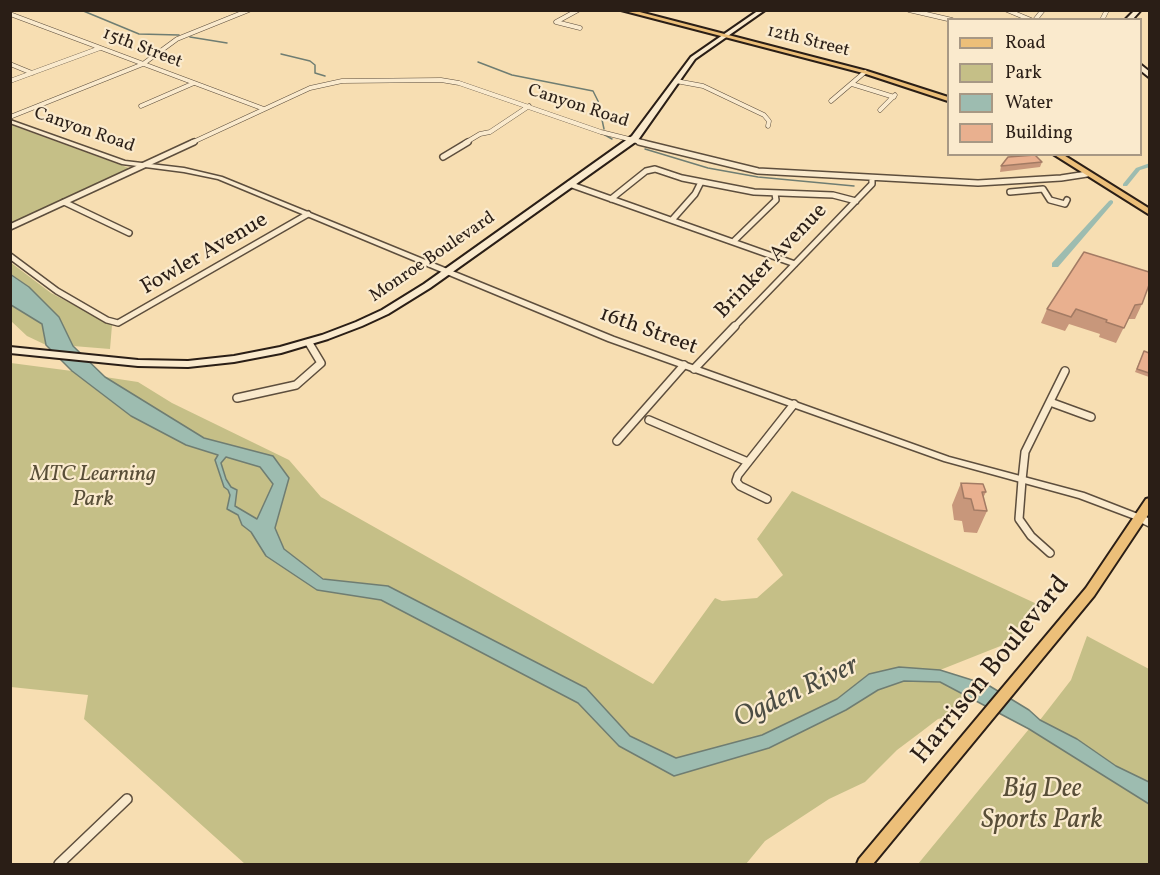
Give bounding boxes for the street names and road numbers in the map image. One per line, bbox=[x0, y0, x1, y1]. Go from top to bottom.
street label: 12th Street bbox=[764, 21, 852, 63]
street label: 15th Street bbox=[99, 24, 185, 74]
street label: Canyon Road bbox=[525, 81, 631, 133]
street label: Canyon Road bbox=[31, 104, 137, 158]
street label: Brinker Avenue bbox=[710, 199, 834, 325]
street label: Fowler Avenue bbox=[137, 208, 273, 302]
street label: Monroe Boulevard bbox=[366, 208, 500, 308]
street label: 16th Street bbox=[595, 302, 701, 362]
street label: Harrison Boulevard bbox=[906, 570, 1078, 772]

